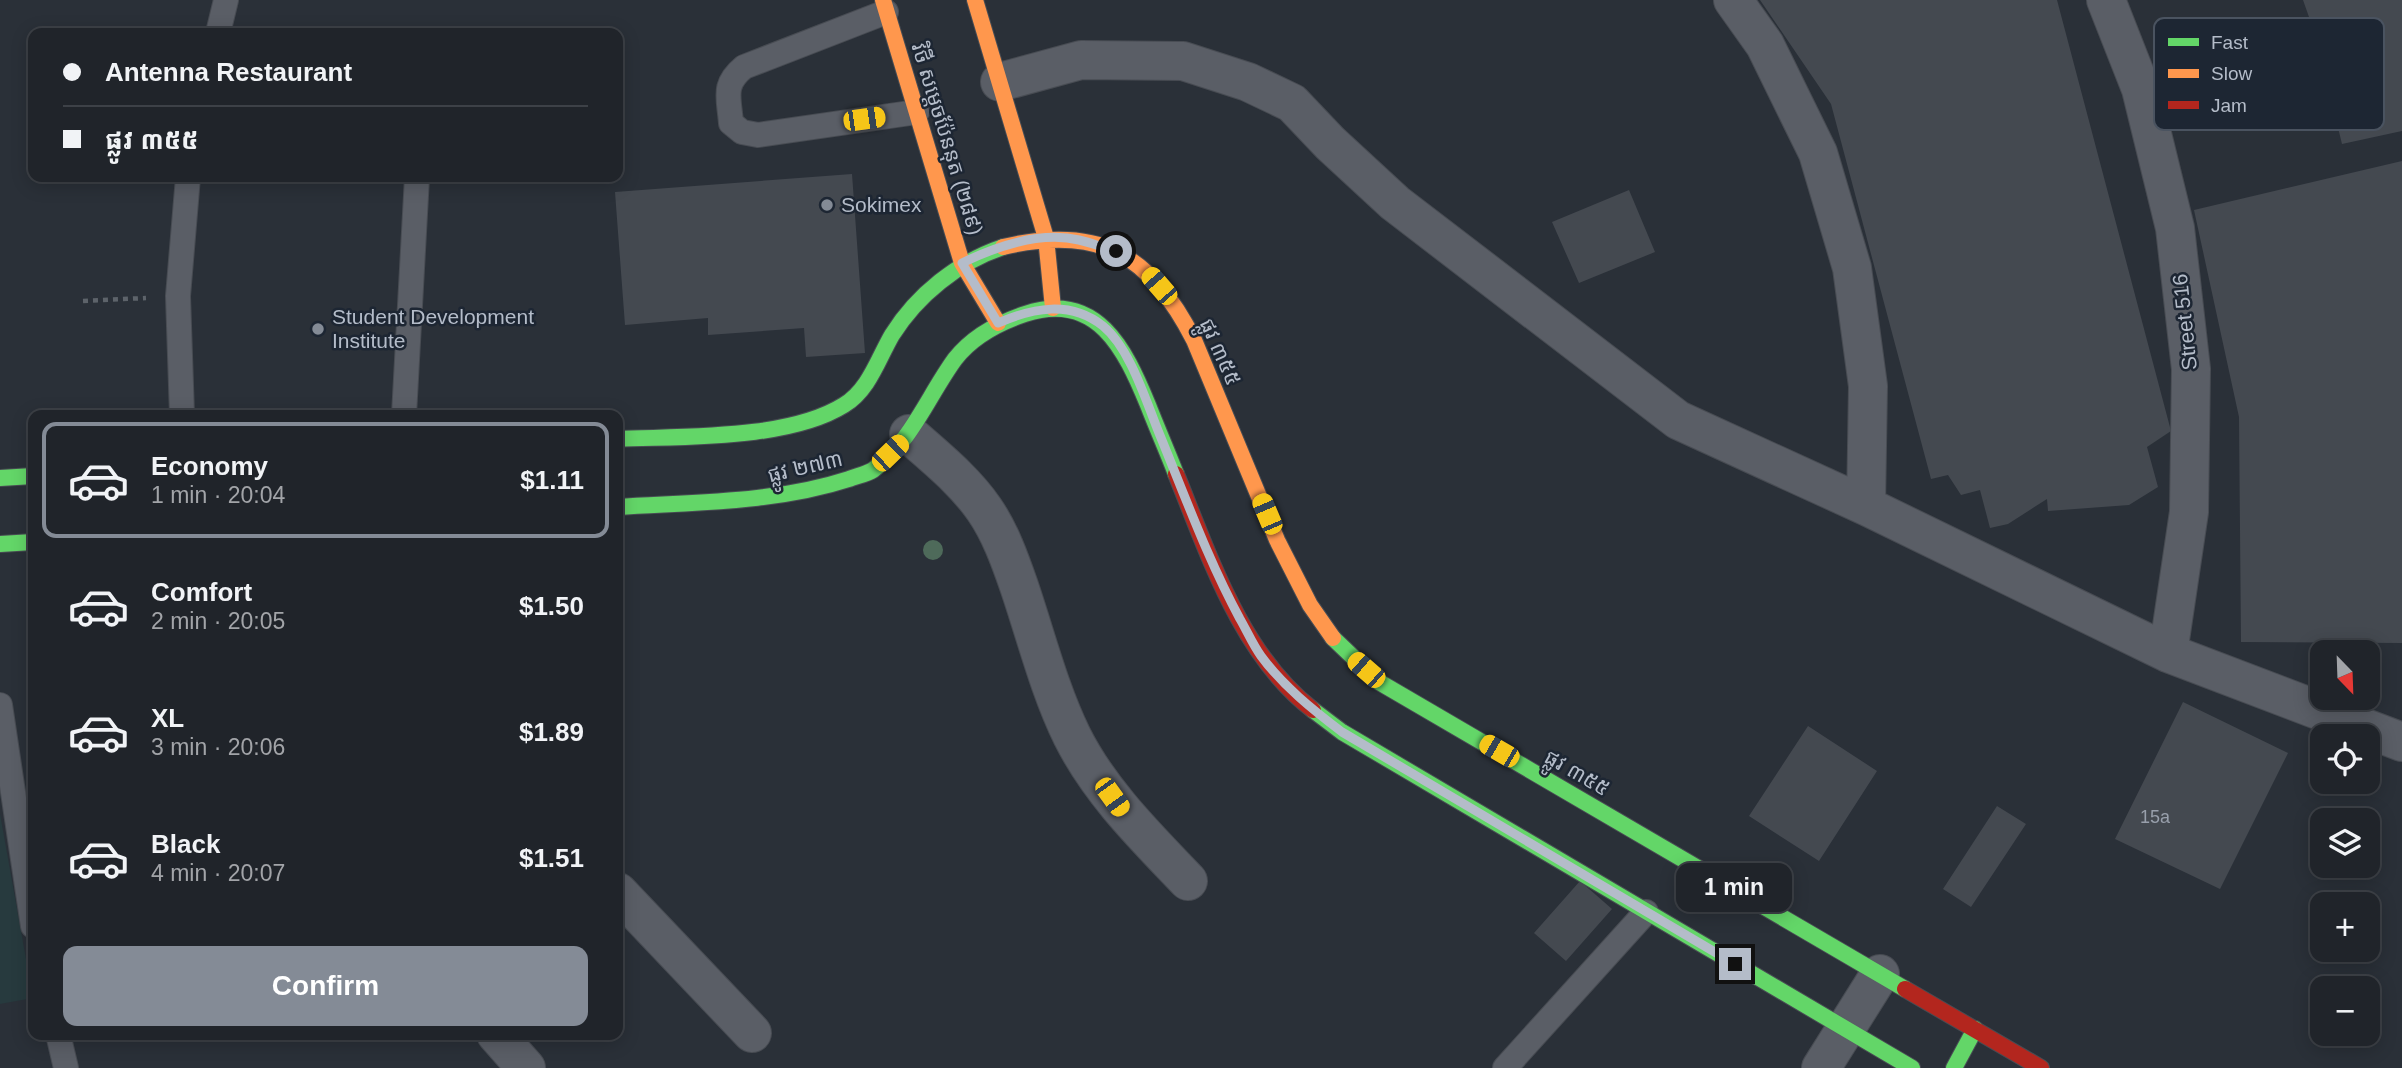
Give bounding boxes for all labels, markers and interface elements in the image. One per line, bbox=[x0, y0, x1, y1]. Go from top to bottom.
legend bbox=[2154, 18, 2384, 130]
text: Fast bbox=[2211, 32, 2249, 53]
street label: វិថី សម្តេចប៉ែននុត (២៨៩) bbox=[905, 39, 988, 238]
text: Antenna Restaurant bbox=[105, 57, 352, 87]
text: Slow bbox=[2211, 63, 2252, 84]
text: Jam bbox=[2211, 95, 2247, 116]
car bbox=[842, 106, 887, 132]
text: ផ្លូវ ៣៥៥ bbox=[105, 125, 198, 155]
place label: Sokimex bbox=[841, 193, 922, 216]
marker: Sokimex bbox=[819, 197, 835, 213]
route start bbox=[1100, 235, 1132, 267]
car bbox=[1138, 263, 1181, 309]
street label: Street 516 bbox=[2168, 273, 2201, 371]
place label: Student Development Institute bbox=[332, 305, 534, 352]
street label: ផ្លូវ ៣៥៥ bbox=[1188, 315, 1245, 392]
marker: Student Development Institute bbox=[310, 321, 326, 337]
car bbox=[868, 431, 913, 475]
street label: ផ្លូវ ២៧៣ bbox=[765, 447, 846, 494]
icon: car bbox=[67, 449, 130, 512]
text: Economy bbox=[151, 451, 268, 481]
text: $1.11 bbox=[520, 465, 584, 495]
text: 1 min · 20:04 bbox=[151, 482, 285, 508]
car bbox=[1250, 491, 1285, 537]
icon: car bbox=[67, 575, 130, 638]
text: Comfort bbox=[151, 577, 252, 607]
text: $1.50 bbox=[519, 591, 584, 621]
text: 2 min · 20:05 bbox=[151, 608, 285, 634]
north arrow bbox=[2310, 640, 2380, 710]
map controls bbox=[2310, 640, 2380, 1046]
car bbox=[1344, 648, 1389, 692]
icon: car bbox=[67, 701, 130, 764]
text: XL bbox=[151, 703, 184, 733]
text: $1.89 bbox=[519, 717, 584, 747]
button: locate bbox=[2310, 724, 2380, 794]
car bbox=[1476, 731, 1523, 771]
text: 3 min · 20:06 bbox=[151, 734, 285, 760]
street label: ផ្លូវ ៣៥៥ bbox=[1537, 745, 1614, 807]
car bbox=[1092, 774, 1133, 820]
house number: 15a bbox=[2140, 807, 2171, 827]
button: layers bbox=[2310, 808, 2380, 878]
icon: car bbox=[67, 827, 130, 890]
text: Black bbox=[151, 829, 220, 859]
text: $1.51 bbox=[519, 843, 584, 873]
text: 4 min · 20:07 bbox=[151, 860, 285, 886]
callout: 1 min bbox=[1677, 862, 1793, 912]
text: 1 min bbox=[1704, 874, 1764, 900]
button: + bbox=[2310, 892, 2380, 962]
button: Confirm bbox=[63, 946, 588, 1026]
route end bbox=[1719, 948, 1751, 980]
button: − bbox=[2310, 976, 2380, 1046]

